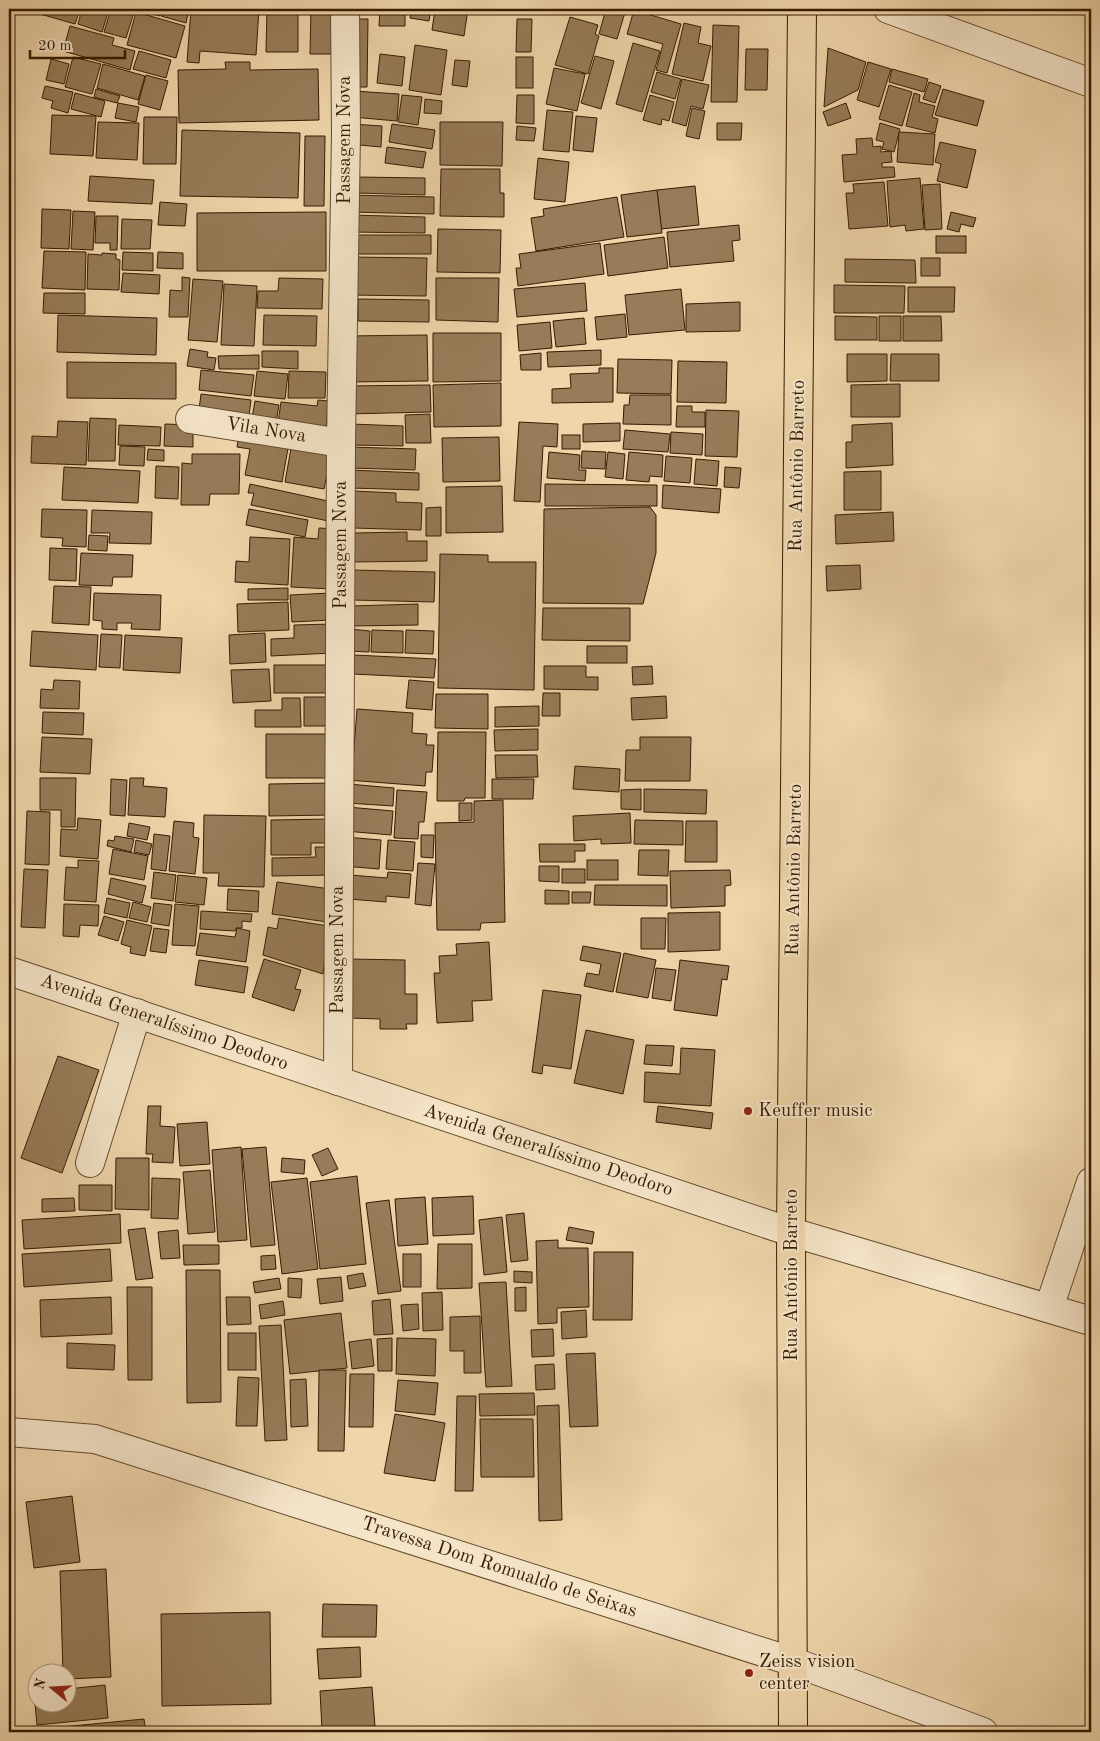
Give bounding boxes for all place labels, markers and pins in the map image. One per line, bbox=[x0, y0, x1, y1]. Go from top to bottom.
place label: Keuffer music bbox=[758, 1102, 873, 1121]
marker: Keuffer music bbox=[742, 1105, 754, 1117]
place label: Zeiss vision center bbox=[759, 1653, 855, 1694]
marker: Zeiss vision center bbox=[743, 1667, 755, 1679]

